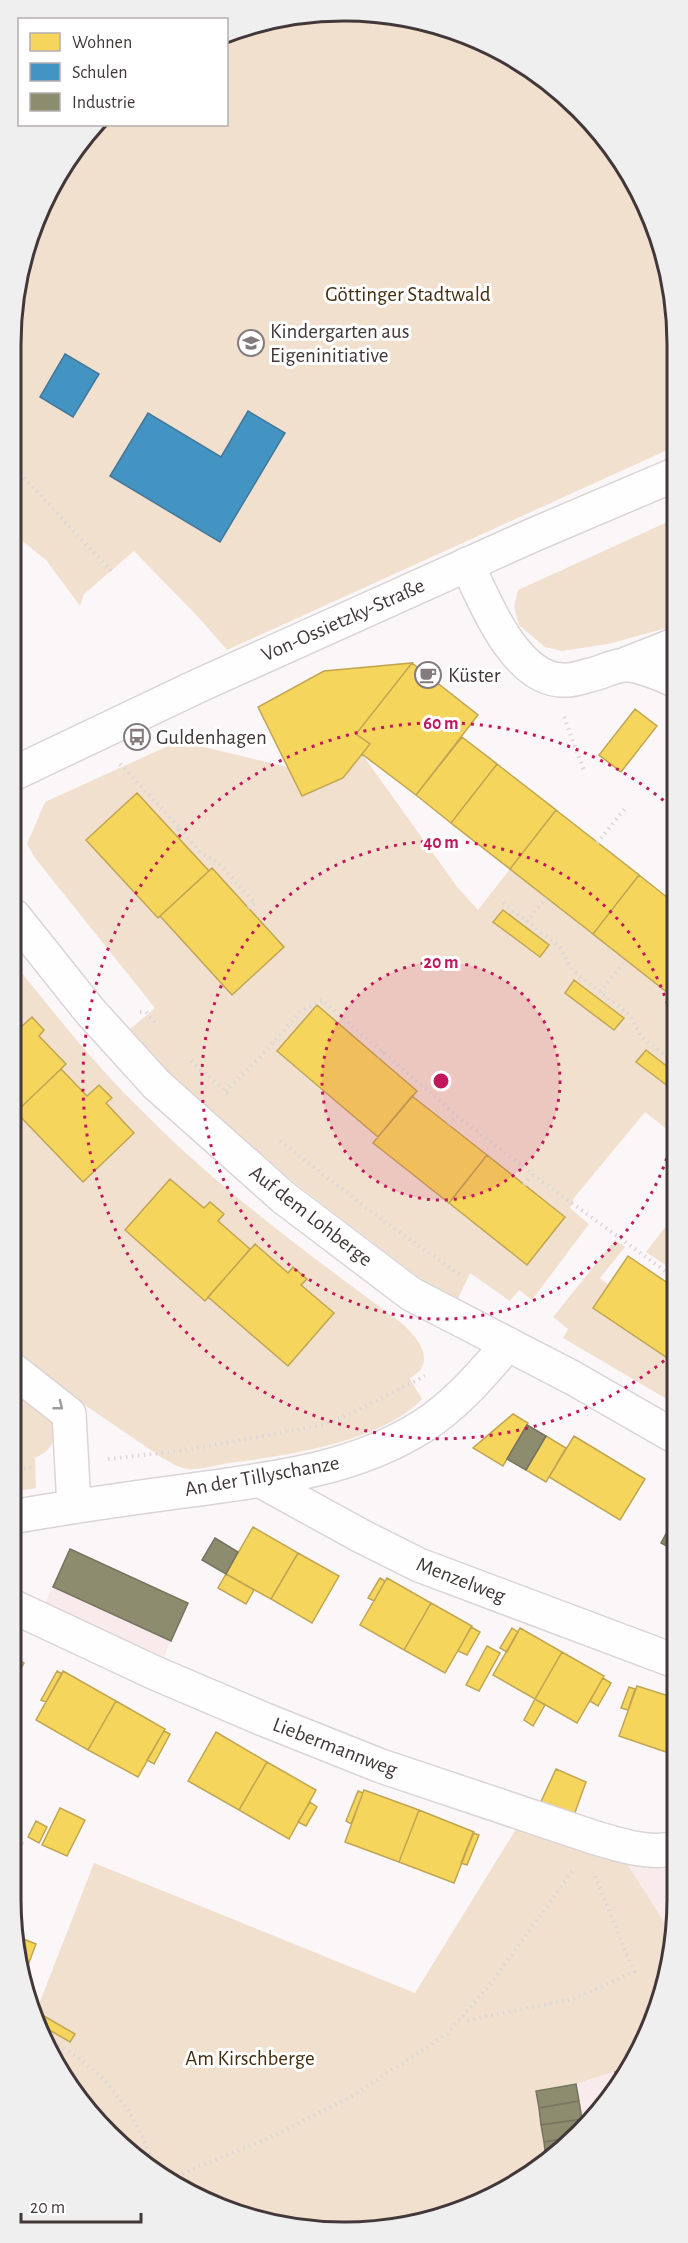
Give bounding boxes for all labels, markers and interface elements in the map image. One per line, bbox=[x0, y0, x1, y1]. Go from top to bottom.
legend bbox=[18, 18, 228, 126]
text: Wohnen bbox=[72, 34, 132, 52]
text: Schulen bbox=[72, 64, 128, 82]
text: Industrie bbox=[72, 94, 135, 112]
park label: Göttinger Stadtwald bbox=[325, 284, 491, 305]
place label: Kindergarten aus Eigeninitiative bbox=[270, 321, 410, 366]
school or university icon: Kindergarten aus Eigeninitiative bbox=[236, 328, 266, 358]
street label: Von-Ossietzky-Straße bbox=[258, 575, 428, 665]
cafe icon: Küster bbox=[413, 660, 443, 690]
place label: Küster bbox=[448, 665, 501, 686]
text: 60 m bbox=[423, 715, 459, 733]
bus stop icon: Guldenhagen bbox=[122, 722, 152, 752]
place label: Guldenhagen bbox=[156, 727, 267, 748]
text: 40 m bbox=[423, 834, 459, 852]
text: 20 m bbox=[423, 954, 459, 972]
centre of rings bbox=[431, 1071, 451, 1091]
street label: Auf dem Lohberge bbox=[246, 1162, 376, 1270]
one-way arrow bbox=[52, 1398, 63, 1409]
street label: An der Tillyschanze bbox=[183, 1452, 341, 1500]
street label: Menzelweg bbox=[414, 1553, 509, 1607]
street label: Liebermannweg bbox=[270, 1714, 401, 1781]
park label: Am Kirschberge bbox=[185, 2048, 315, 2069]
scale bar bbox=[21, 2186, 141, 2224]
text: 20 m bbox=[30, 2199, 65, 2217]

